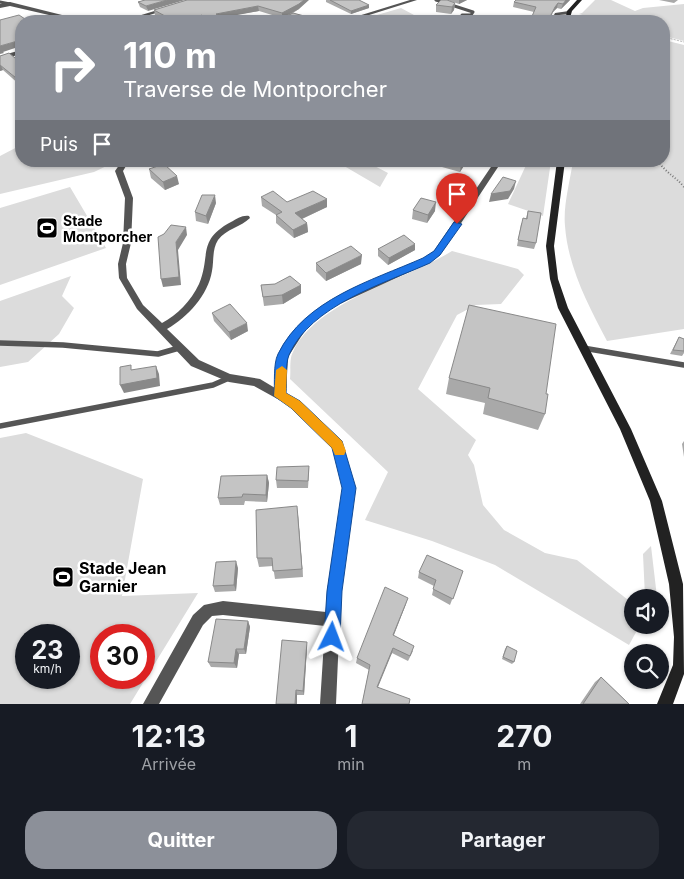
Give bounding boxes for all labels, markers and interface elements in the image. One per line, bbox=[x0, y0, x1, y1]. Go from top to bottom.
text: 110 m bbox=[123, 34, 217, 76]
icon: right bbox=[40, 35, 105, 100]
text: Traverse de Montporcher bbox=[123, 76, 387, 102]
icon: arrive bbox=[88, 130, 116, 158]
text: Puis bbox=[40, 133, 78, 156]
pin bbox=[436, 173, 478, 224]
icon: arrive bbox=[443, 180, 471, 208]
place label: Stade Montporcher bbox=[63, 212, 153, 245]
sports icon: Stade Montporcher bbox=[35, 216, 59, 240]
place label: Stade Jean Garnier bbox=[79, 558, 166, 596]
sports icon: Stade Jean Garnier bbox=[51, 565, 75, 589]
map controls bbox=[624, 589, 669, 689]
button: sound bbox=[624, 589, 669, 634]
position arrow bbox=[305, 610, 357, 662]
speed limit sign: 30 bbox=[90, 624, 155, 689]
text: 23 bbox=[32, 635, 63, 665]
button: search bbox=[624, 644, 669, 689]
text: km/h bbox=[33, 661, 62, 676]
text: 12:13 bbox=[132, 718, 206, 754]
text: 1 bbox=[345, 718, 357, 754]
text: 270 bbox=[496, 718, 552, 754]
text: Arrivée bbox=[141, 754, 196, 774]
text: min bbox=[337, 754, 365, 774]
text: m bbox=[517, 754, 531, 774]
button: Quitter bbox=[25, 811, 337, 869]
button: Partager bbox=[347, 811, 659, 869]

